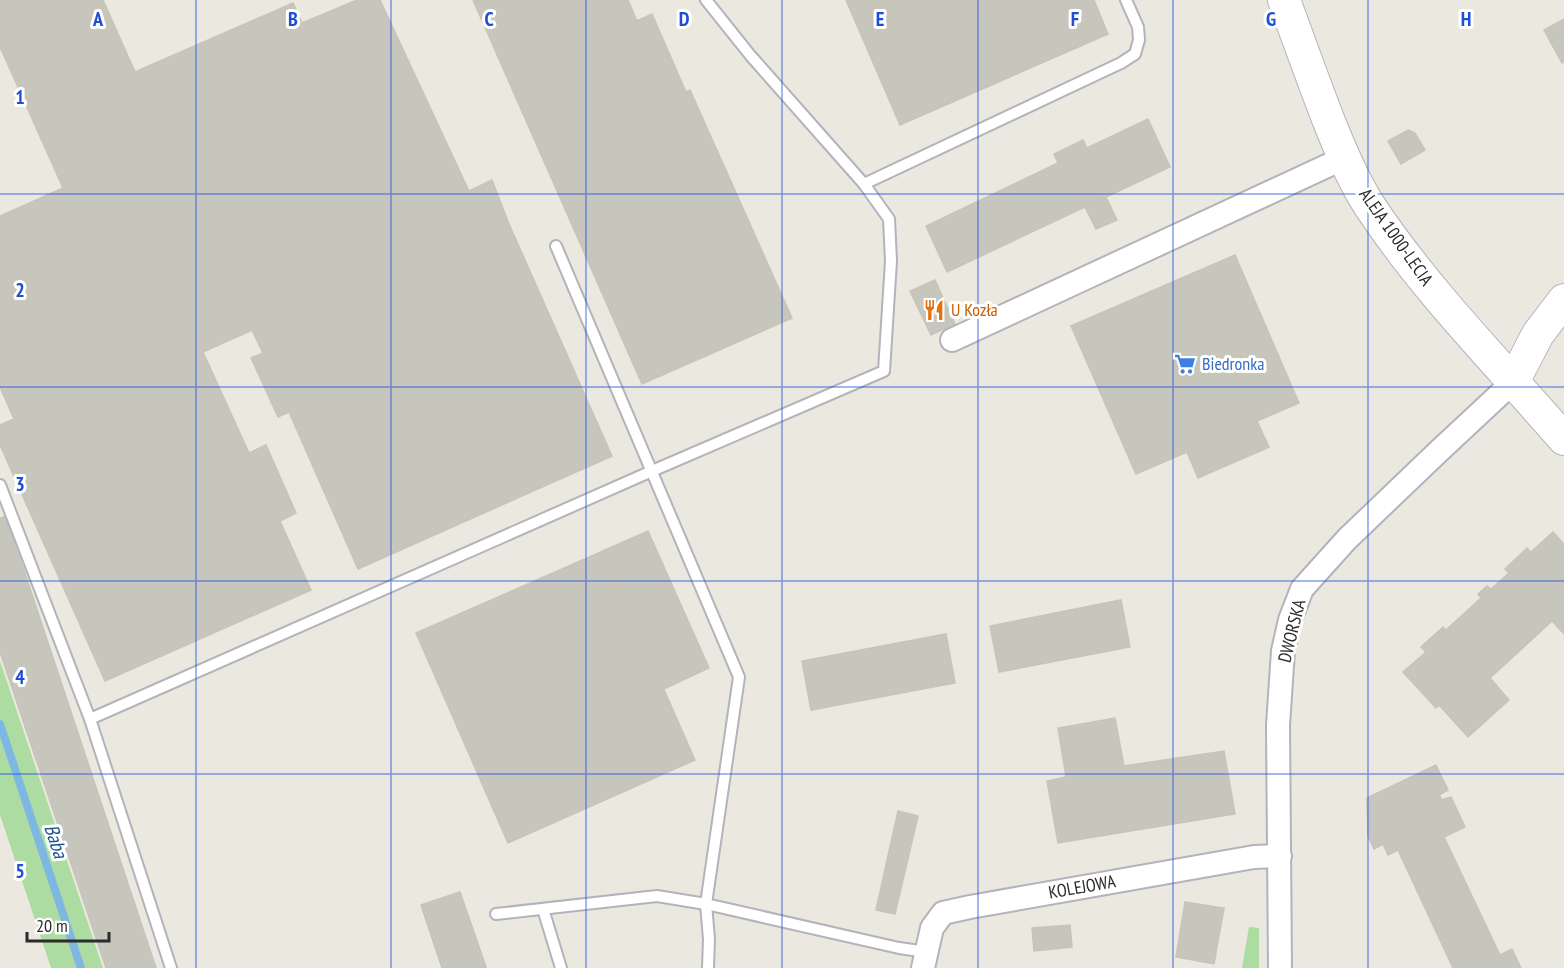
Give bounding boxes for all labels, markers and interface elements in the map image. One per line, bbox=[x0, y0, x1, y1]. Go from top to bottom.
text: A bbox=[92, 6, 104, 32]
text: B bbox=[288, 6, 298, 32]
text: C bbox=[484, 6, 494, 32]
text: D bbox=[679, 6, 690, 32]
text: E bbox=[876, 6, 884, 32]
text: F bbox=[1071, 6, 1079, 32]
text: G bbox=[1266, 6, 1276, 32]
text: H bbox=[1461, 6, 1471, 32]
text: 1 bbox=[15, 84, 25, 110]
street label: ALEJA 1000-LECIA bbox=[1354, 184, 1439, 290]
text: 2 bbox=[15, 277, 25, 303]
restaurant icon: U Kozła bbox=[922, 298, 946, 322]
place label: U Kozła bbox=[951, 298, 998, 321]
supermarket icon: Biedronka bbox=[1173, 352, 1197, 376]
place label: Biedronka bbox=[1202, 352, 1264, 375]
text: 3 bbox=[15, 471, 25, 497]
street label: DWORSKA bbox=[1273, 597, 1311, 665]
text: 4 bbox=[15, 664, 25, 690]
water label: Baba bbox=[38, 821, 74, 862]
text: 5 bbox=[15, 858, 25, 884]
street label: KOLEJOWA bbox=[1047, 869, 1118, 904]
scale bar bbox=[27, 905, 110, 943]
text: 20 m bbox=[36, 914, 68, 937]

